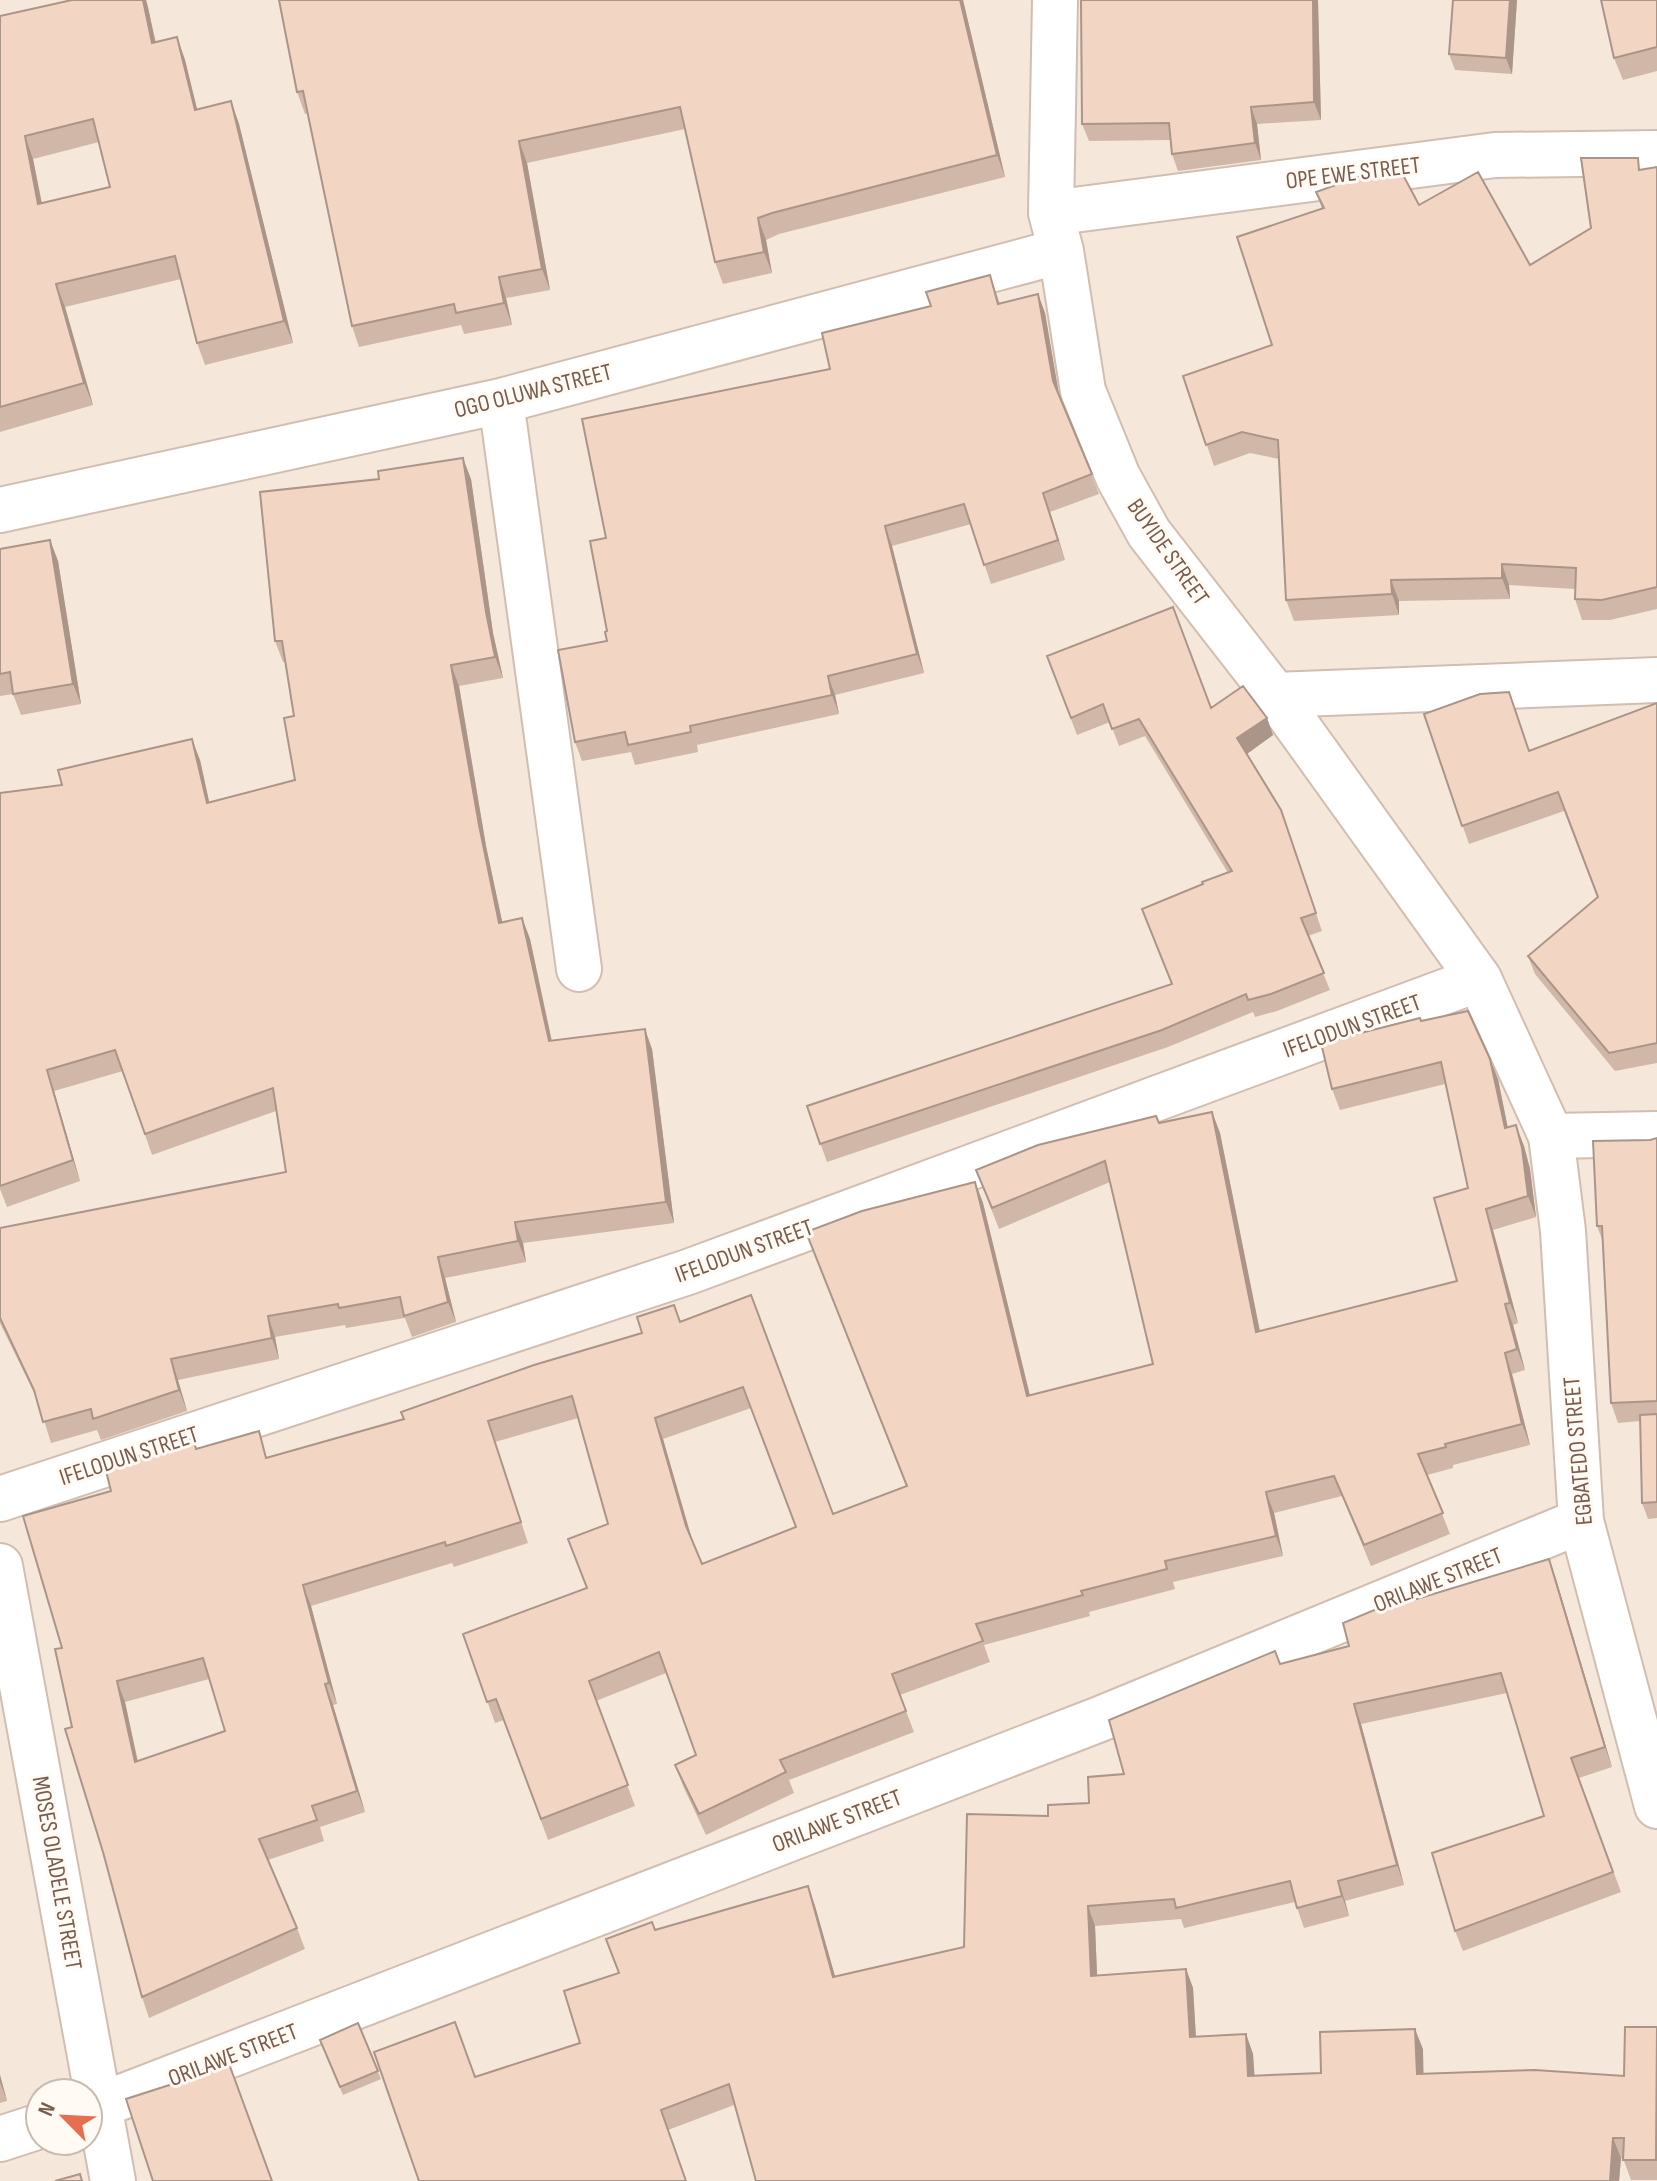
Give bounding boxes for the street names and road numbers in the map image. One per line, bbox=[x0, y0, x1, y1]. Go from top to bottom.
street label: OPE EWE STREET bbox=[1284, 150, 1422, 196]
street label: OGO OLUWA STREET bbox=[451, 357, 615, 425]
street label: BUYIDE STREET bbox=[1121, 493, 1215, 611]
street label: IFELODUN STREET bbox=[1279, 988, 1425, 1064]
street label: IFELODUN STREET bbox=[671, 1213, 817, 1289]
street label: EGBATEDO STREET bbox=[1557, 1375, 1599, 1527]
street label: IFELODUN STREET bbox=[56, 1420, 203, 1492]
street label: ORILAWE STREET bbox=[1369, 1541, 1507, 1619]
street label: MOSES OLADELE STREET bbox=[26, 1774, 88, 1972]
street label: ORILAWE STREET bbox=[768, 1783, 906, 1859]
street label: ORILAWE STREET bbox=[164, 2017, 302, 2093]

